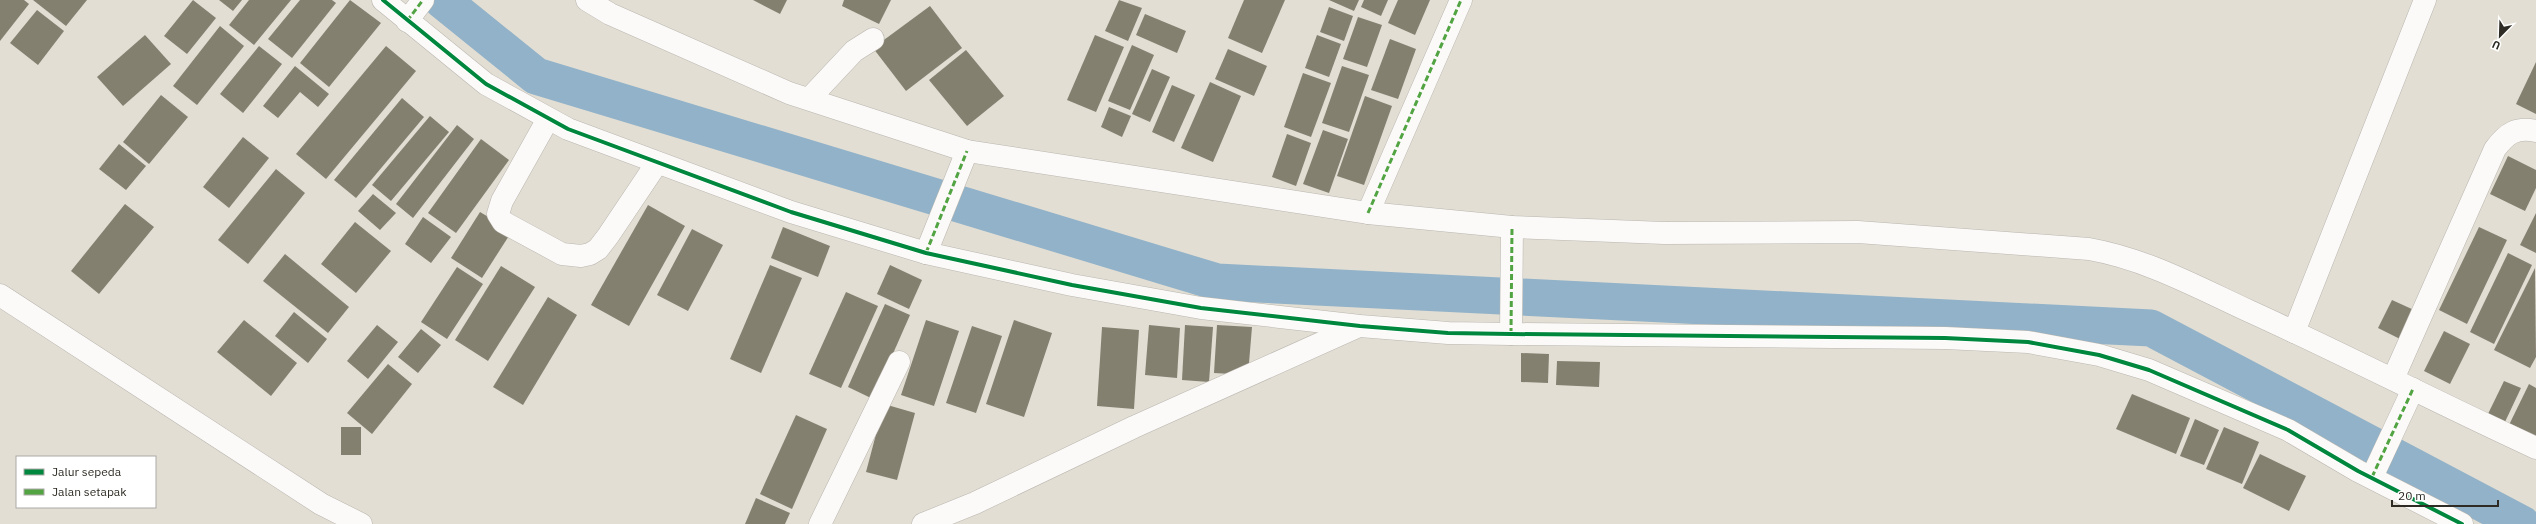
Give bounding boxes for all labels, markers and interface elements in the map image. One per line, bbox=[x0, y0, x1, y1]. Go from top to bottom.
north arrow bbox=[2480, 16, 2520, 56]
text: U bbox=[2490, 37, 2502, 53]
legend bbox=[16, 456, 156, 508]
text: Jalur sepeda bbox=[52, 464, 122, 479]
scale bar bbox=[2392, 482, 2498, 508]
text: Jalan setapak bbox=[52, 484, 127, 499]
text: 20 m bbox=[2398, 488, 2426, 503]

